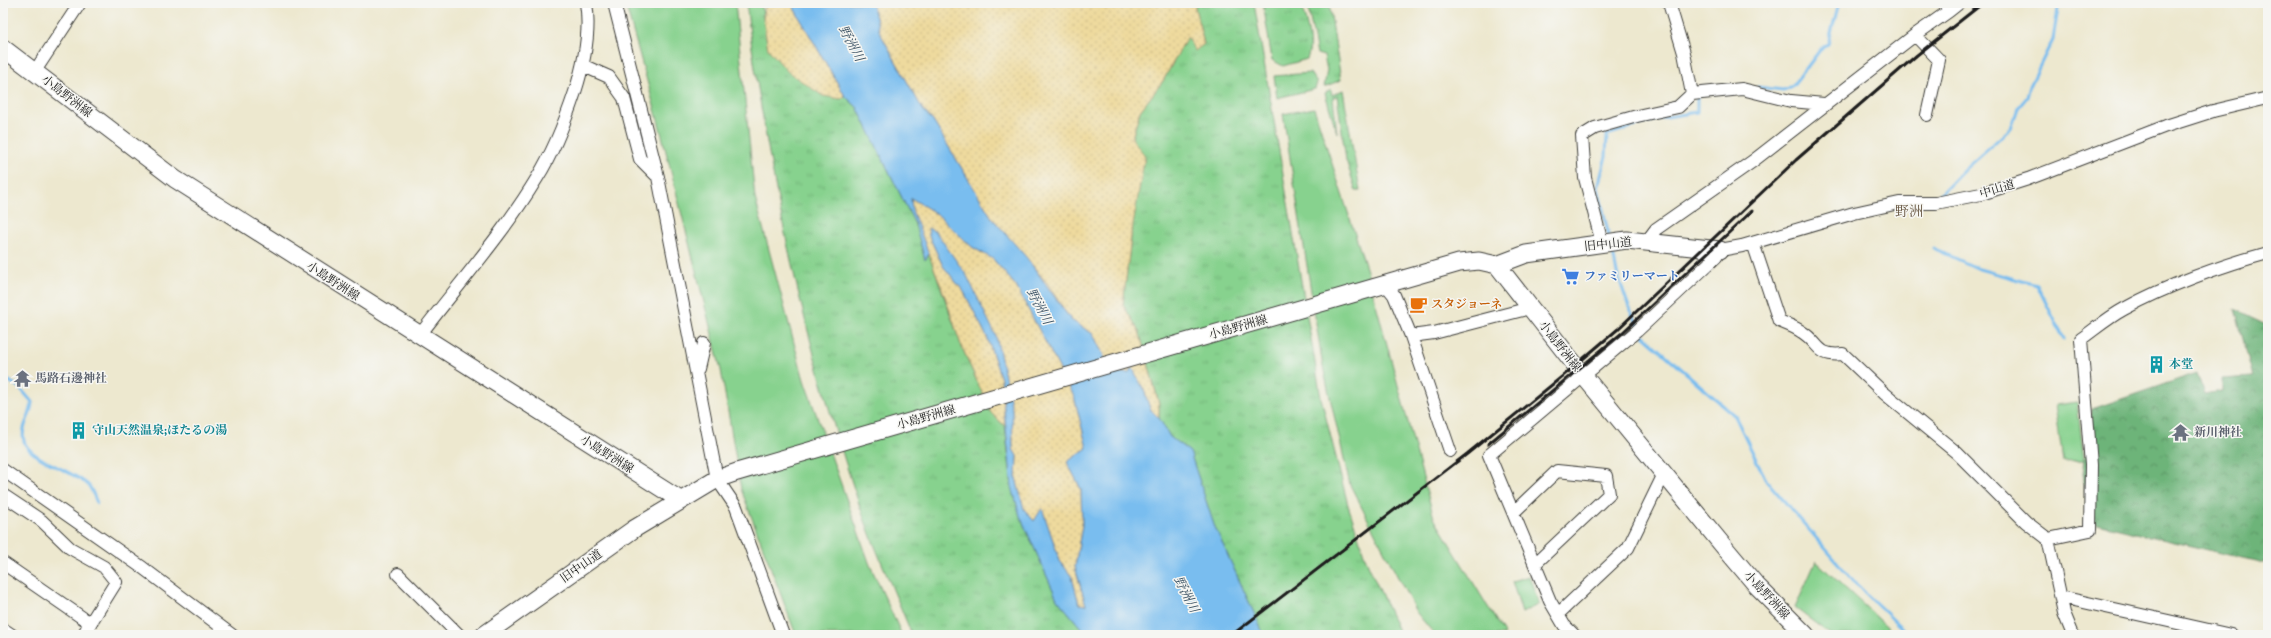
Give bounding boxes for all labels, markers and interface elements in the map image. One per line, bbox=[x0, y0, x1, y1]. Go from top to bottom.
water label: 野洲川 bbox=[833, 22, 868, 67]
street label: 小島野洲線 bbox=[37, 71, 96, 122]
street label: 中山道 bbox=[1977, 176, 2017, 204]
district label: 野洲 bbox=[1895, 203, 1923, 223]
street label: 旧中山道 bbox=[1583, 234, 1633, 256]
street label: 小島野洲線 bbox=[302, 258, 363, 306]
supermarket icon: ファミリーマート bbox=[1561, 266, 1581, 286]
place label: ファミリーマート bbox=[1584, 268, 1680, 286]
water label: 野洲川 bbox=[1021, 285, 1056, 330]
cafe icon: スタジョーネ bbox=[1408, 294, 1428, 314]
place label: スタジョーネ bbox=[1431, 296, 1502, 314]
street label: 小島野洲線 bbox=[1207, 311, 1270, 345]
street label: 小島野洲線 bbox=[1534, 317, 1585, 376]
building icon: 本堂 bbox=[2146, 354, 2166, 374]
place label: 本堂 bbox=[2169, 356, 2193, 374]
temple icon: 馬路石邊神社 bbox=[12, 368, 32, 388]
place label: 馬路石邊神社 bbox=[35, 370, 107, 388]
street label: 小島野洲線 bbox=[895, 401, 958, 435]
building icon: 守山天然温泉;ほたるの湯 bbox=[69, 420, 89, 440]
place label: 守山天然温泉;ほたるの湯 bbox=[92, 422, 227, 440]
temple icon: 新川神社 bbox=[2171, 422, 2191, 442]
place label: 新川神社 bbox=[2194, 424, 2242, 442]
street label: 小島野洲線 bbox=[576, 431, 637, 478]
street label: 旧中山道 bbox=[557, 546, 606, 588]
street label: 小島野洲線 bbox=[1739, 568, 1793, 624]
water label: 野洲川 bbox=[1168, 573, 1203, 618]

